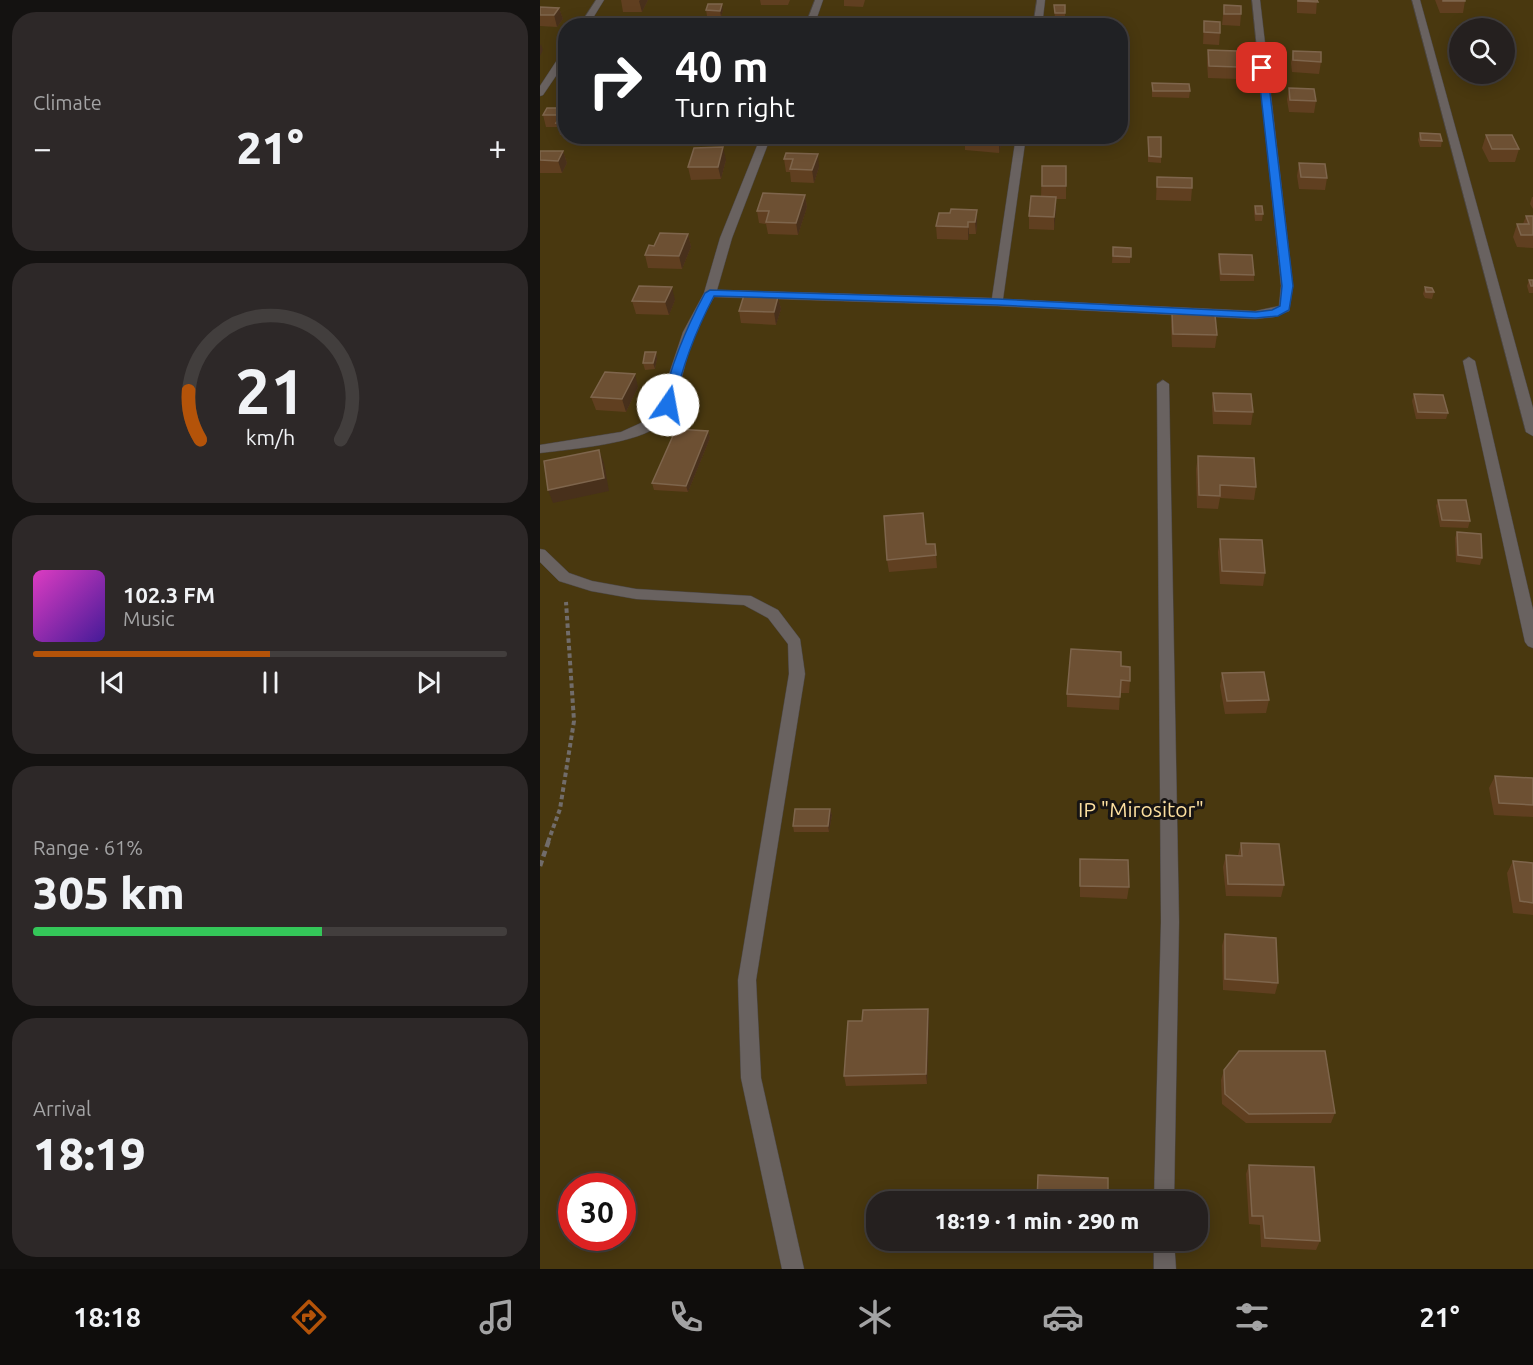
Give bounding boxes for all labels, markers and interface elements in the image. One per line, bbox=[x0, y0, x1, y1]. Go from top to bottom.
map controls bbox=[1449, 18, 1515, 84]
button: search bbox=[1449, 18, 1515, 84]
icon: right bbox=[576, 42, 654, 120]
pin bbox=[1236, 42, 1287, 93]
text: 40 m bbox=[675, 43, 769, 90]
icon: arrive bbox=[1245, 51, 1278, 84]
text: Climate bbox=[33, 91, 102, 114]
text: Turn right bbox=[675, 92, 795, 122]
text: 21° bbox=[236, 122, 304, 173]
text: − bbox=[33, 129, 52, 166]
text: + bbox=[488, 129, 507, 166]
text: 21 bbox=[235, 356, 305, 426]
position arrow bbox=[636, 373, 700, 437]
text: km/h bbox=[245, 426, 295, 450]
text: 102.3 FM bbox=[123, 582, 215, 607]
text: Music bbox=[123, 607, 175, 630]
icon: previous bbox=[96, 666, 129, 699]
icon: pause bbox=[254, 666, 287, 699]
icon: next bbox=[412, 666, 445, 699]
park label: IP "Mirositor" bbox=[1078, 797, 1204, 821]
text: Range · 61% bbox=[33, 836, 143, 859]
text: 305 km bbox=[33, 867, 185, 918]
text: Arrival bbox=[33, 1097, 91, 1120]
text: 18:19 bbox=[33, 1128, 146, 1179]
speed limit sign: 30 bbox=[558, 1173, 636, 1251]
text: 18:19 · 1 min · 290 m bbox=[935, 1208, 1139, 1233]
icon: directions bbox=[288, 1296, 330, 1338]
icon: music bbox=[476, 1296, 518, 1338]
icon: phone bbox=[665, 1296, 707, 1338]
icon: climate bbox=[854, 1296, 896, 1338]
icon: car bbox=[1042, 1296, 1084, 1338]
icon: filters bbox=[1231, 1296, 1273, 1338]
text: 18:18 bbox=[73, 1302, 141, 1332]
text: 21° bbox=[1420, 1302, 1460, 1332]

